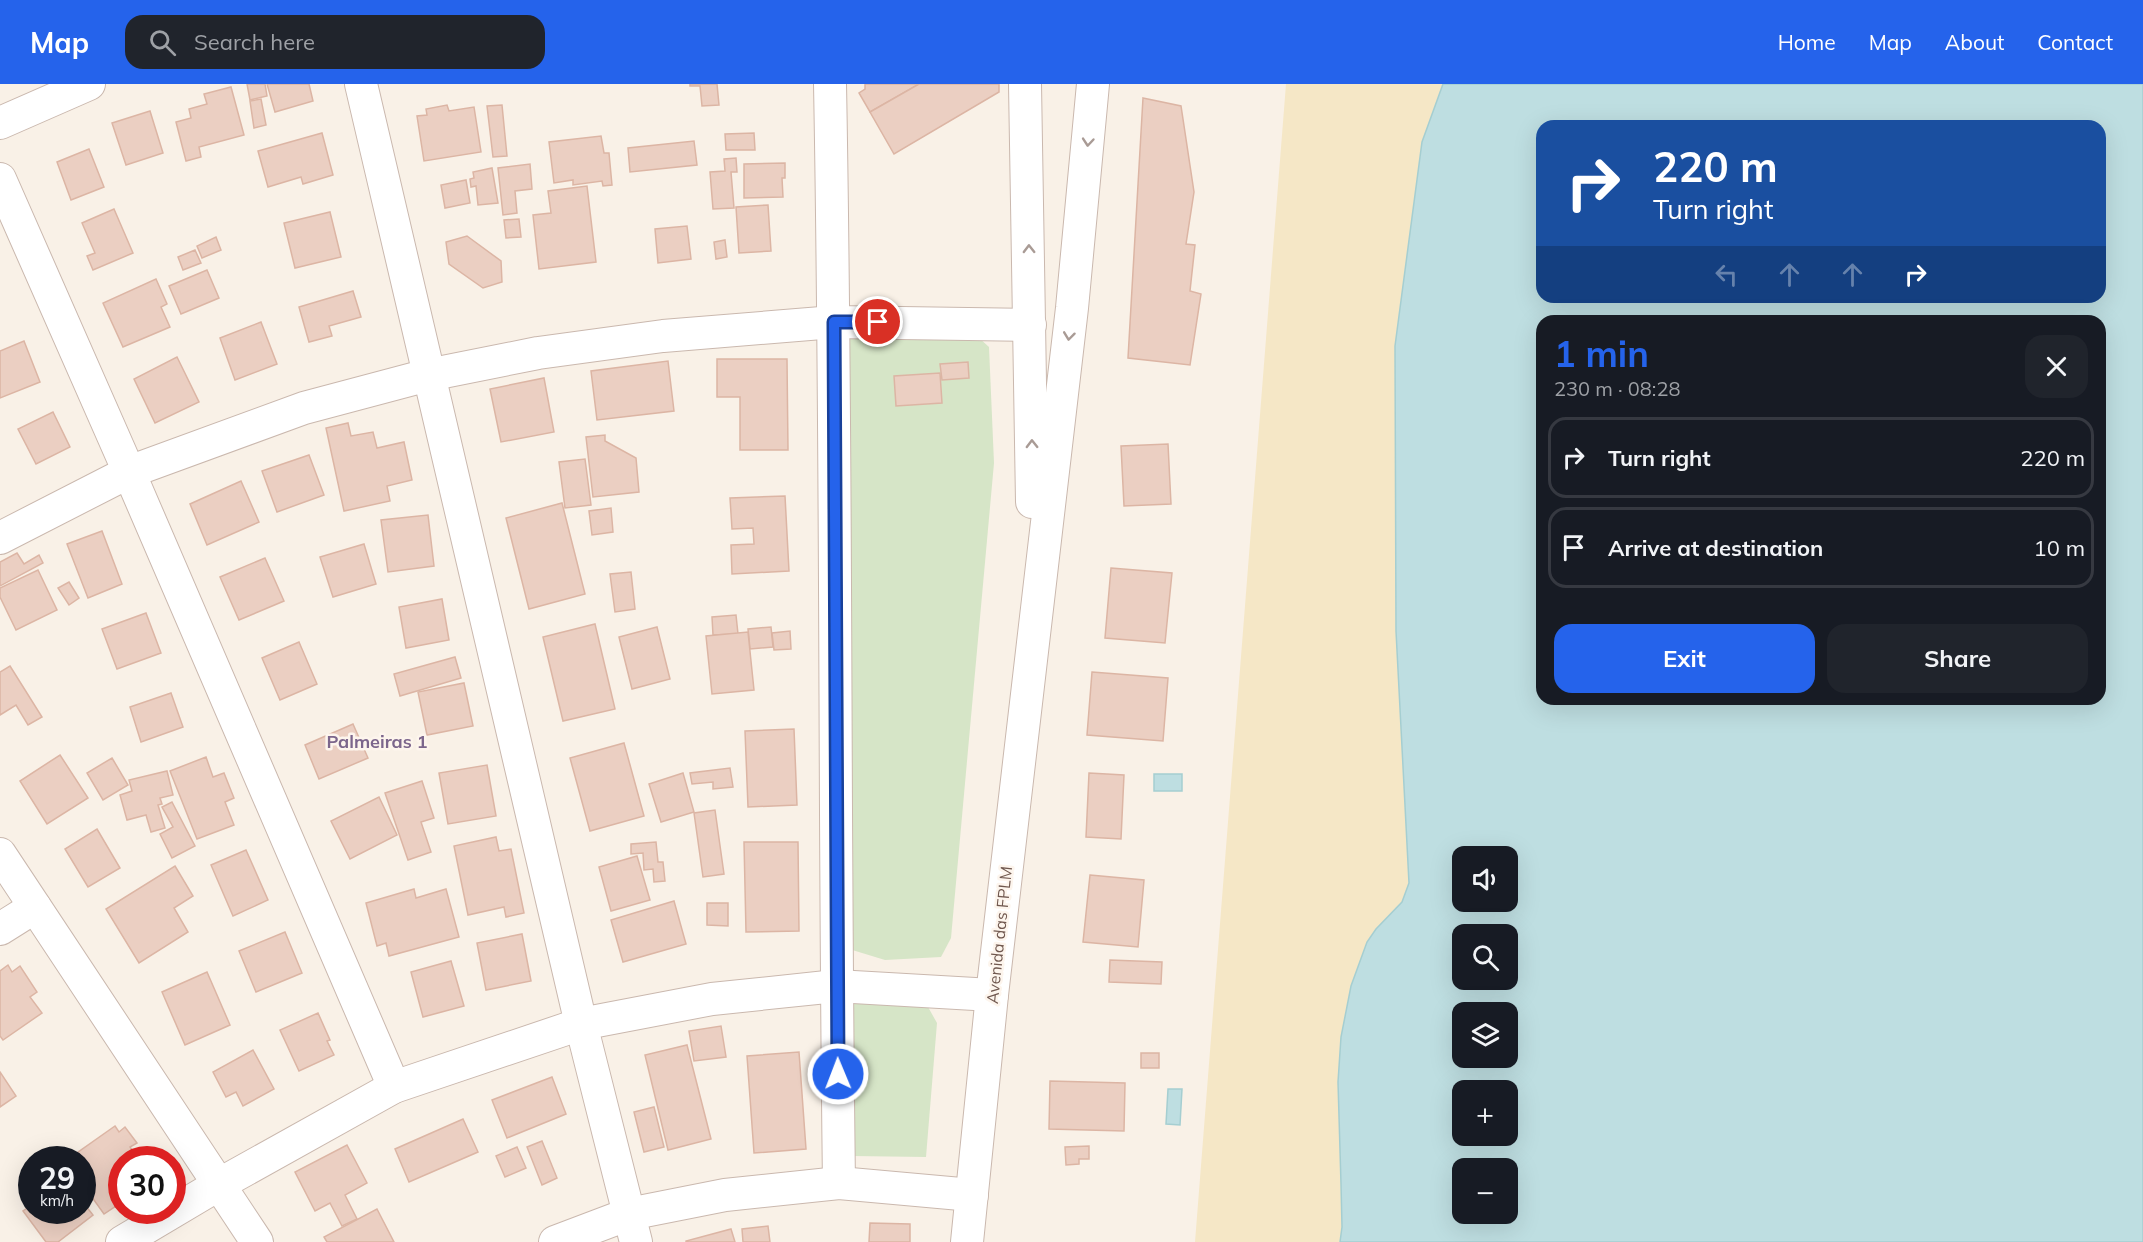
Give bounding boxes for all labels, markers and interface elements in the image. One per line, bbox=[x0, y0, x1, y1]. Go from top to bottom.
search box bbox=[125, 15, 545, 69]
text: Map bbox=[30, 25, 89, 60]
icon: search bbox=[146, 26, 179, 59]
text: Search here bbox=[194, 28, 315, 56]
text: Home bbox=[1778, 29, 1836, 55]
text: Map bbox=[1869, 29, 1912, 55]
text: About bbox=[1945, 29, 2004, 55]
text: Contact bbox=[2037, 29, 2113, 55]
one-way arrow bbox=[1082, 138, 1095, 147]
text: 220 m bbox=[1653, 140, 1778, 193]
icon: right bbox=[1554, 144, 1632, 222]
text: Turn right bbox=[1653, 192, 1773, 226]
one-way arrow bbox=[1022, 245, 1035, 254]
icon: left bbox=[1710, 258, 1743, 291]
icon: ahead bbox=[1773, 258, 1806, 291]
icon: ahead bbox=[1836, 258, 1869, 291]
icon: right bbox=[1899, 258, 1932, 291]
pin bbox=[852, 296, 903, 347]
icon: arrive bbox=[861, 305, 894, 338]
text: 1 min bbox=[1554, 331, 1649, 376]
one-way arrow bbox=[1063, 332, 1076, 341]
button: close bbox=[2025, 335, 2088, 398]
text: 230 m · 08:28 bbox=[1554, 376, 1680, 401]
one-way arrow bbox=[1026, 440, 1038, 449]
icon: right bbox=[1557, 441, 1590, 474]
text: Turn right bbox=[1608, 444, 1711, 472]
text: 220 m bbox=[2020, 444, 2085, 472]
icon: arrive bbox=[1557, 531, 1590, 564]
text: Arrive at destination bbox=[1608, 534, 1823, 562]
text: 10 m bbox=[2034, 534, 2085, 562]
button: Exit bbox=[1554, 624, 1815, 693]
button: Share bbox=[1827, 624, 2088, 693]
district label: Palmeiras 1 bbox=[326, 730, 428, 753]
map controls bbox=[1452, 846, 1518, 1224]
button: sound bbox=[1452, 846, 1518, 912]
street label: Avenida das FPLM bbox=[982, 865, 1016, 1005]
button: search bbox=[1452, 924, 1518, 990]
button: layers bbox=[1452, 1002, 1518, 1068]
position arrow bbox=[806, 1042, 870, 1106]
button: + bbox=[1452, 1080, 1518, 1146]
speed limit sign: 30 bbox=[108, 1146, 186, 1224]
button: − bbox=[1452, 1158, 1518, 1224]
text: 29 bbox=[39, 1159, 75, 1197]
text: km/h bbox=[40, 1191, 74, 1210]

